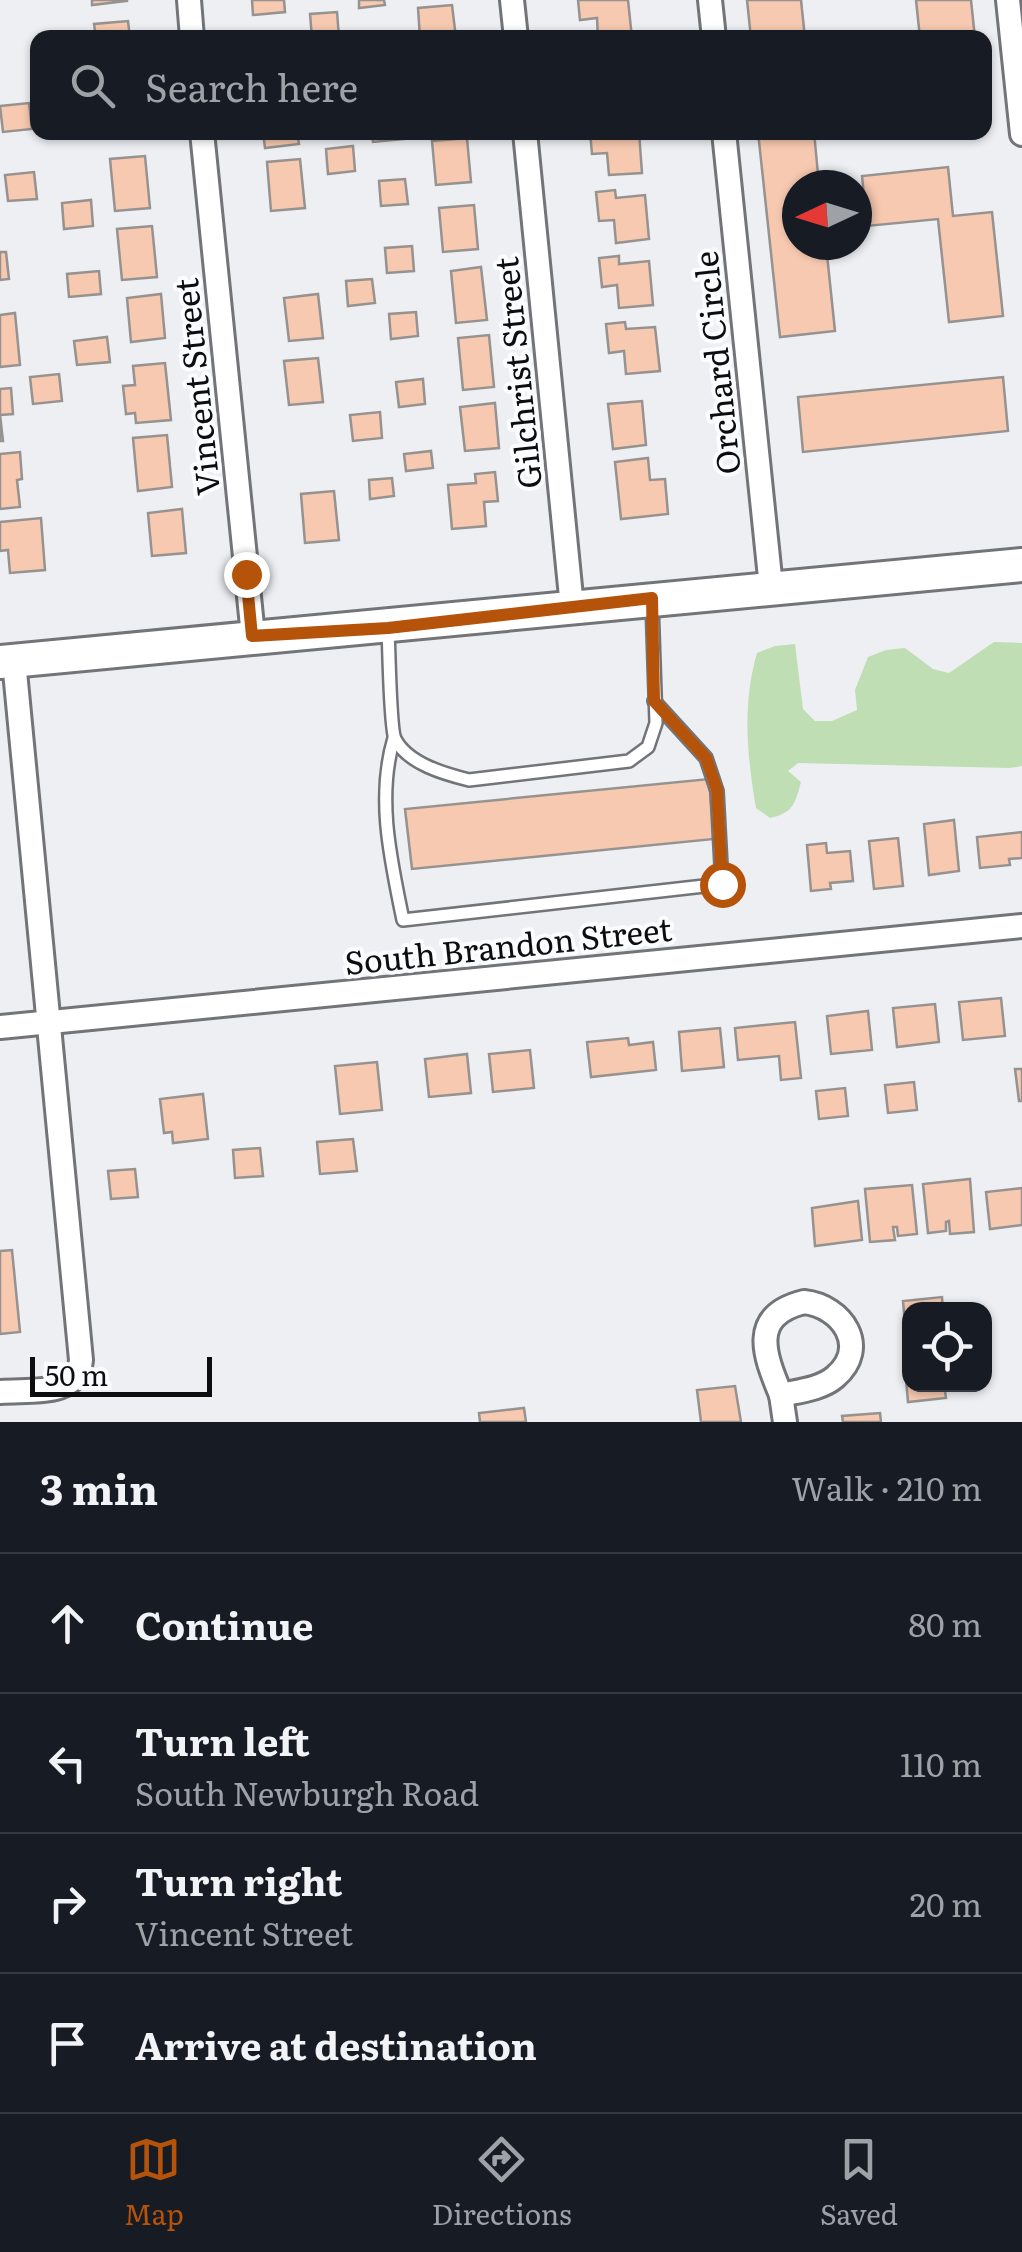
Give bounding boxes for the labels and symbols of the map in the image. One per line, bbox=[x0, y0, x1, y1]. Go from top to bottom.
north arrow bbox=[782, 170, 872, 260]
street label: Orchard Circle bbox=[679, 249, 751, 477]
street label: Gilchrist Street bbox=[480, 255, 552, 491]
street label: Vincent Street bbox=[160, 276, 230, 498]
route end bbox=[224, 552, 270, 598]
route start bbox=[700, 862, 746, 908]
street label: South Brandon Street bbox=[342, 903, 674, 985]
scale bar bbox=[30, 1352, 212, 1396]

